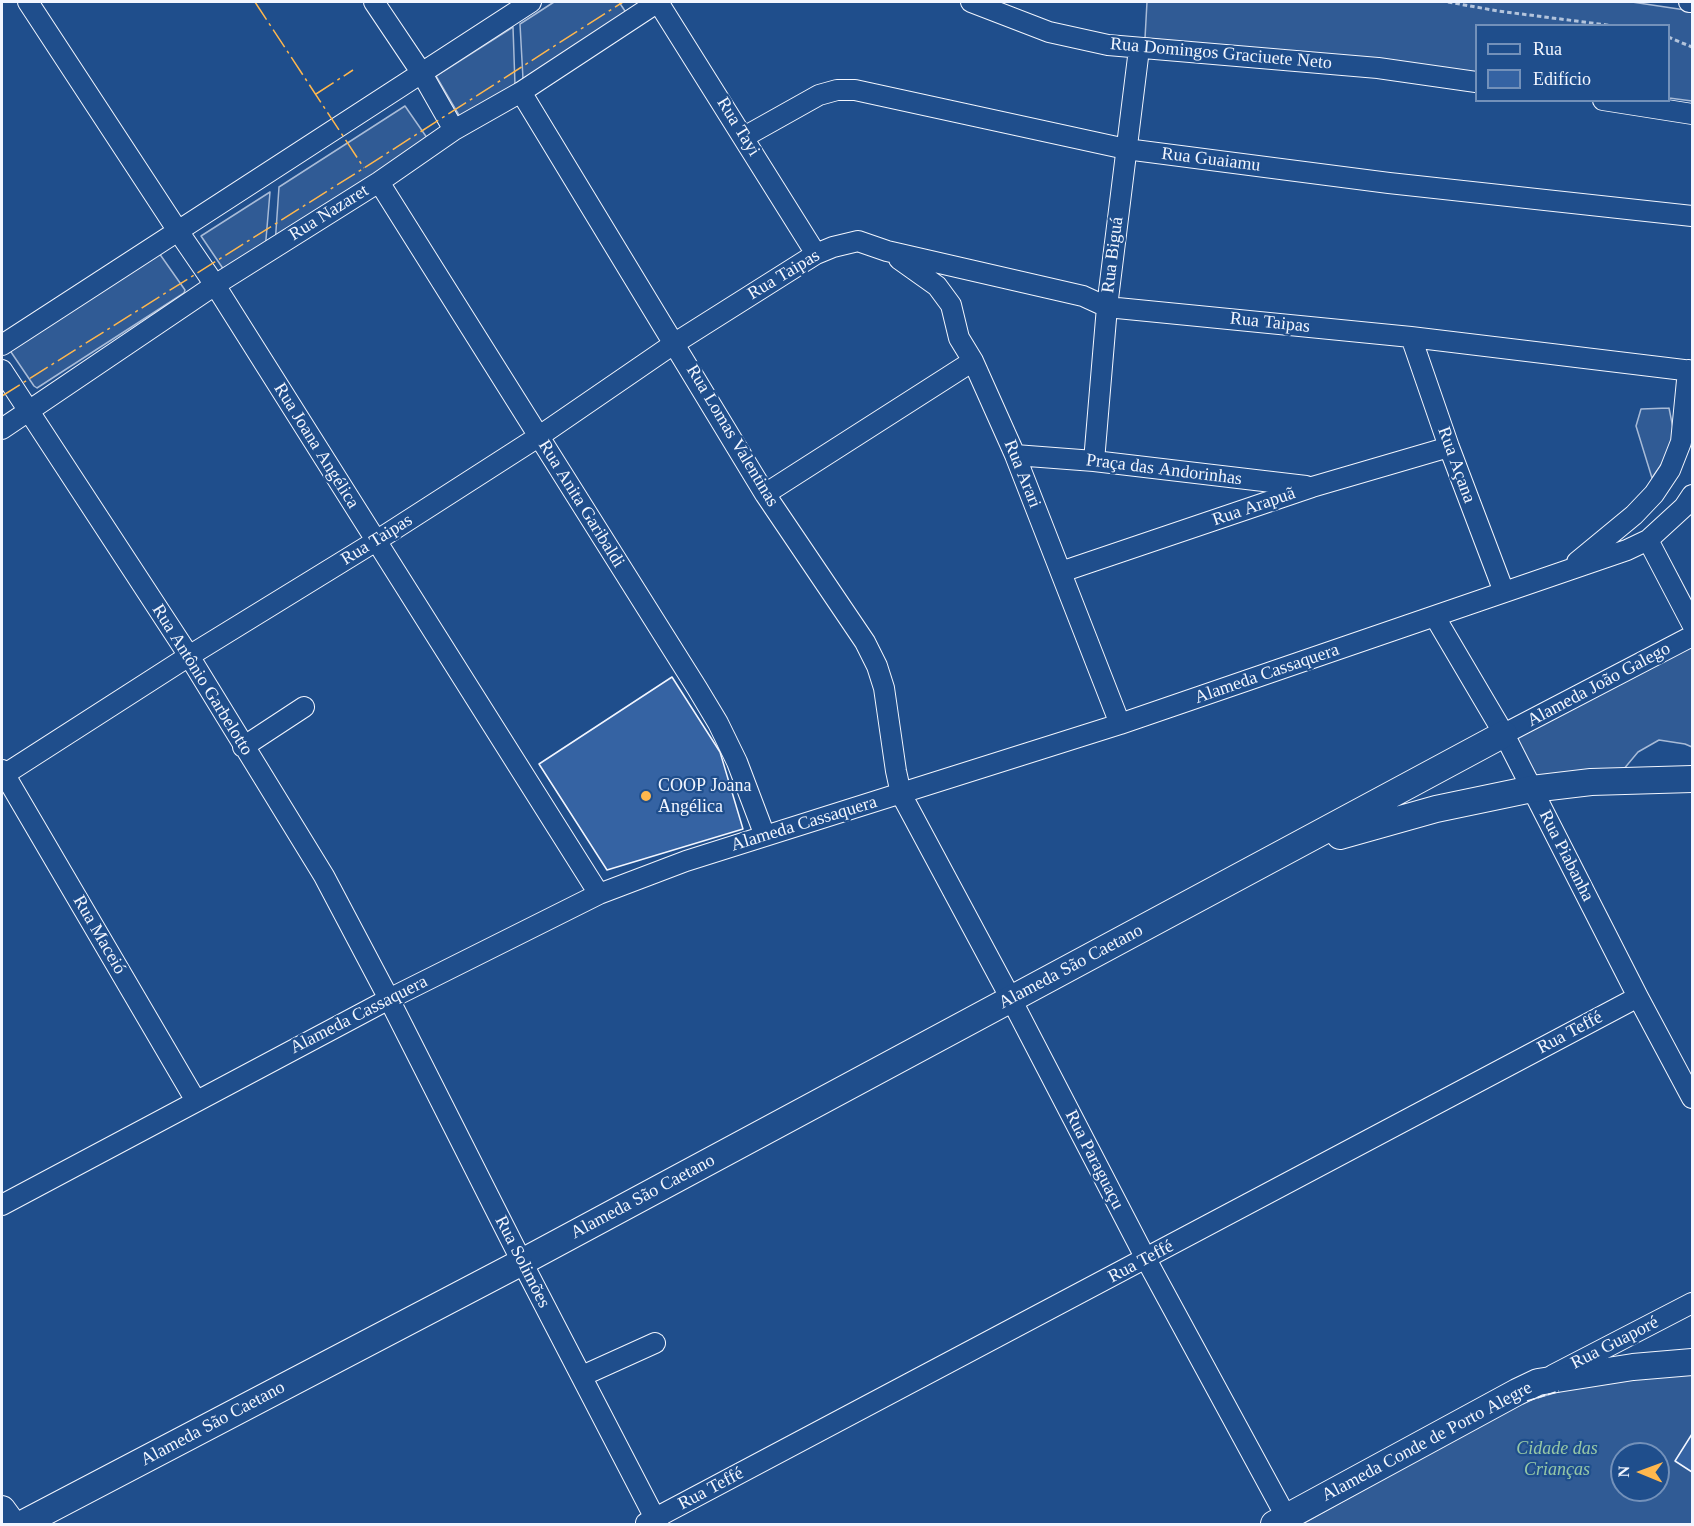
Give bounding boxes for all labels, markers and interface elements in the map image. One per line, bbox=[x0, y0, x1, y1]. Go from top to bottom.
legend bbox=[1475, 24, 1670, 102]
street label: Rua Domingos Graciuete Neto bbox=[1109, 34, 1333, 74]
text: Rua bbox=[1533, 39, 1562, 59]
text: Edifício bbox=[1533, 69, 1591, 89]
street label: Rua Tayi bbox=[712, 94, 764, 160]
street label: Rua Guaiamu bbox=[1160, 143, 1262, 177]
street label: Rua Nazaret bbox=[285, 180, 373, 246]
street label: Rua Biguá bbox=[1098, 216, 1128, 294]
street label: Rua Taipas bbox=[744, 245, 824, 305]
street label: Rua Taipas bbox=[1229, 308, 1311, 338]
street label: Rua Lomas Valentinas bbox=[681, 361, 783, 511]
street label: Rua Joana Angélica bbox=[269, 379, 363, 513]
street label: Rua Açana bbox=[1432, 424, 1480, 506]
street label: Rua Anita Garibaldi bbox=[533, 436, 629, 572]
street label: Rua Arari bbox=[999, 437, 1045, 511]
street label: Praça das Andorinhas bbox=[1085, 450, 1243, 490]
street label: Rua Arapuã bbox=[1210, 483, 1298, 531]
street label: Rua Taipas bbox=[337, 510, 417, 570]
street label: Rua Antônio Garbelotto bbox=[147, 601, 257, 759]
street label: Alameda João Galego bbox=[1524, 638, 1674, 732]
street label: Alameda Cassaquera bbox=[1192, 639, 1342, 709]
place label: COOP Joana Angélica bbox=[658, 775, 751, 818]
marker: COOP Joana Angélica bbox=[639, 789, 653, 803]
street label: Alameda Cassaquera bbox=[728, 792, 880, 856]
street label: Rua Piabanha bbox=[1534, 807, 1598, 905]
street label: Rua Maceió bbox=[68, 892, 130, 978]
street label: Alameda São Caetano bbox=[995, 920, 1147, 1014]
street label: Alameda Cassaquera bbox=[287, 971, 431, 1059]
street label: Rua Teffé bbox=[1534, 1007, 1606, 1059]
street label: Rua Paraguaçu bbox=[1060, 1107, 1128, 1213]
street label: Alameda São Caetano bbox=[567, 1150, 719, 1244]
street label: Rua Solimões bbox=[490, 1212, 554, 1312]
street label: Rua Teffé bbox=[1105, 1236, 1177, 1288]
street label: Rua Guaporé bbox=[1568, 1312, 1662, 1374]
street label: Alameda São Caetano bbox=[137, 1377, 289, 1471]
street label: Alameda Conde de Porto Alegre bbox=[1318, 1377, 1536, 1507]
park label: Cidade das Crianças bbox=[1516, 1438, 1598, 1480]
north arrow bbox=[1610, 1442, 1670, 1502]
street label: Rua Teffé bbox=[675, 1463, 747, 1515]
text: N bbox=[1615, 1466, 1632, 1478]

